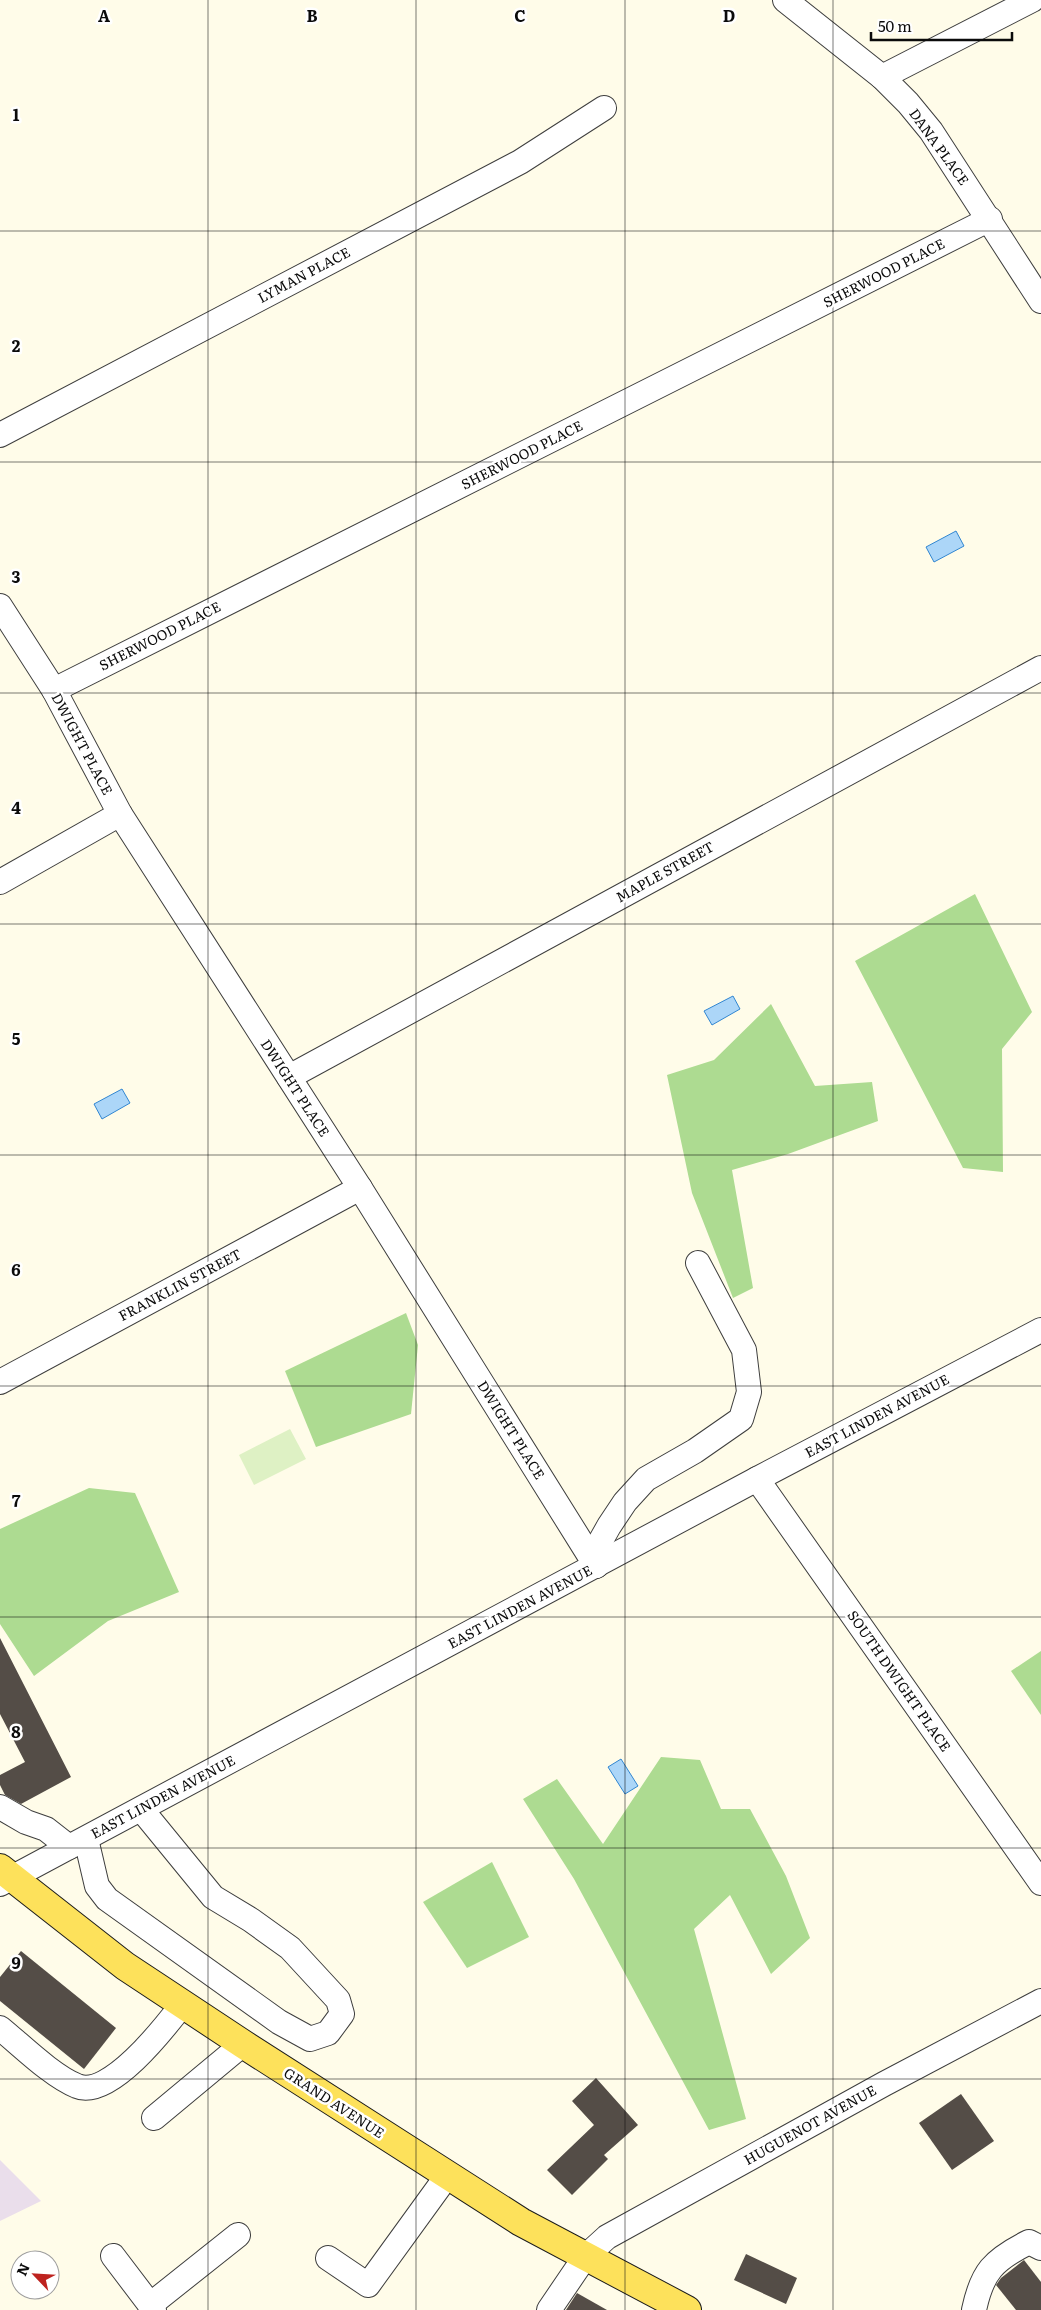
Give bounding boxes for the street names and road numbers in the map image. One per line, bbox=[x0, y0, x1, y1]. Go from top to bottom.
street label: DANA PLACE bbox=[905, 104, 975, 189]
street label: SHERWOOD PLACE bbox=[819, 233, 948, 311]
street label: LYMAN PLACE bbox=[254, 241, 353, 307]
street label: SHERWOOD PLACE bbox=[457, 415, 586, 493]
street label: SHERWOOD PLACE bbox=[95, 596, 224, 674]
street label: DWIGHT PLACE bbox=[48, 689, 118, 798]
street label: MAPLE STREET bbox=[612, 836, 717, 906]
street label: DWIGHT PLACE bbox=[257, 1035, 335, 1140]
street label: FRANKLIN STREET bbox=[114, 1243, 245, 1325]
street label: EAST LINDEN AVENUE bbox=[801, 1368, 952, 1462]
street label: DWIGHT PLACE bbox=[473, 1376, 550, 1483]
street label: EAST LINDEN AVENUE bbox=[444, 1559, 595, 1653]
street label: SOUTH DWIGHT PLACE bbox=[843, 1606, 956, 1755]
street label: EAST LINDEN AVENUE bbox=[87, 1749, 238, 1843]
street label: GRAND AVENUE bbox=[280, 2062, 389, 2142]
street label: HUGUENOT AVENUE bbox=[740, 2079, 879, 2169]

